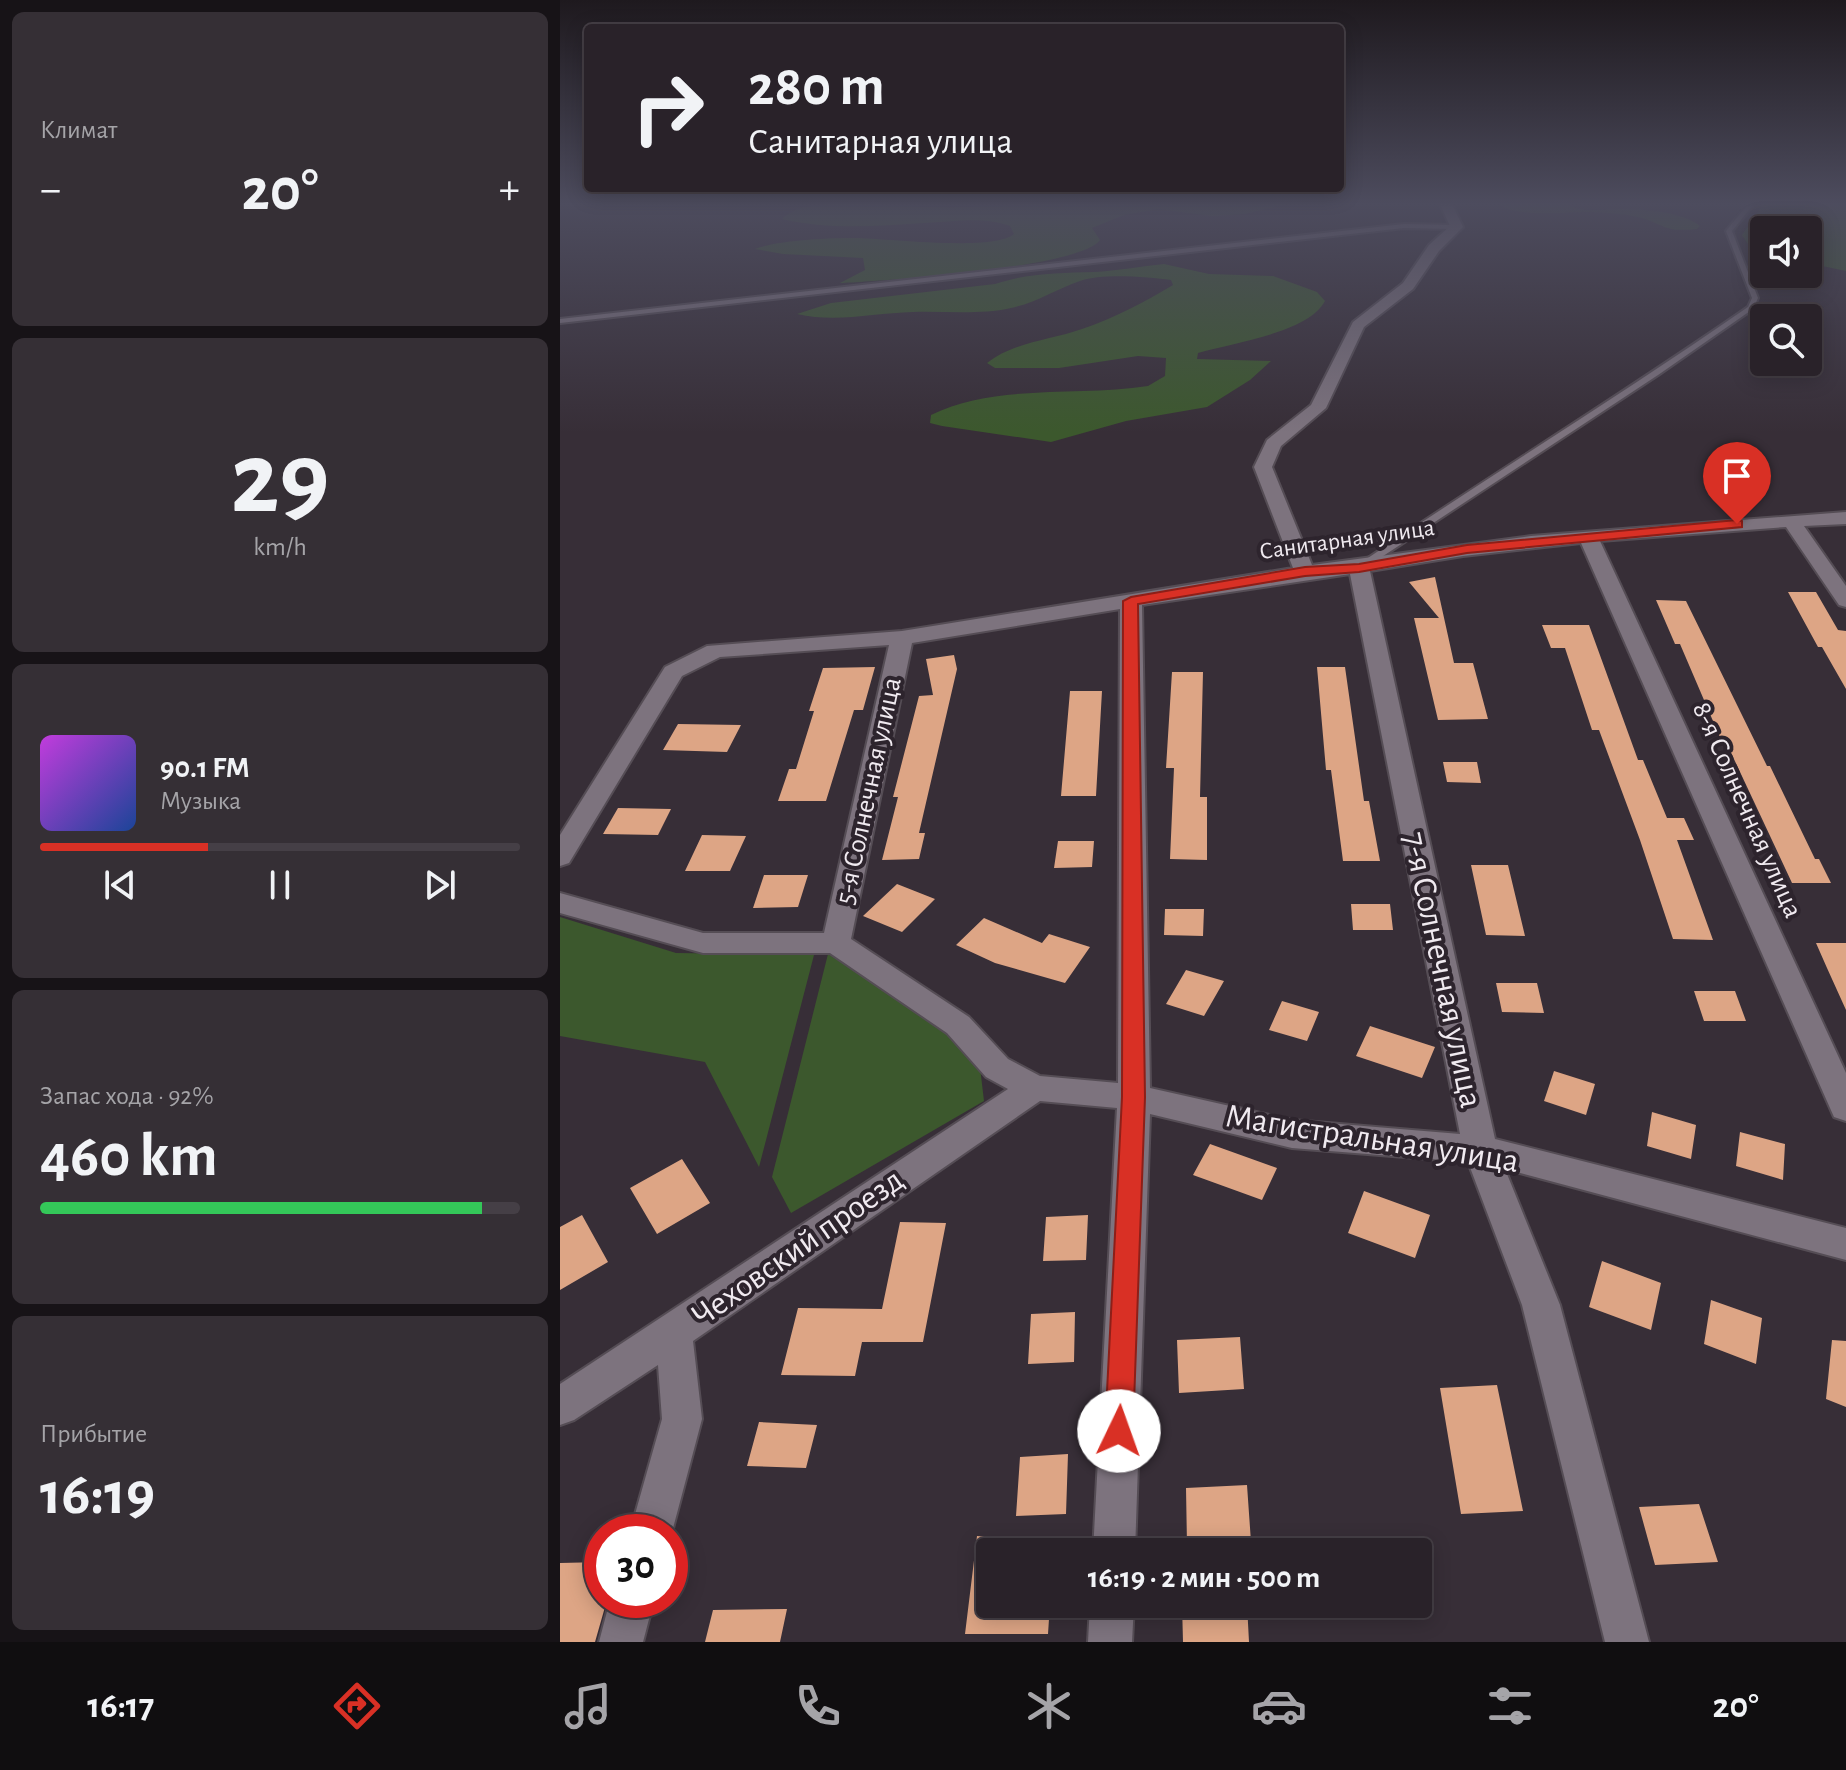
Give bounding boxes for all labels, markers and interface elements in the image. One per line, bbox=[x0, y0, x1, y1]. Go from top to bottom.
icon: right bbox=[616, 56, 720, 160]
text: 280 m bbox=[748, 59, 885, 115]
text: Климат bbox=[40, 117, 117, 143]
text: Санитарная улица bbox=[748, 124, 1013, 160]
text: 20° bbox=[241, 161, 319, 221]
text: − bbox=[40, 168, 61, 212]
text: + bbox=[499, 168, 520, 212]
map controls bbox=[1750, 216, 1822, 376]
button: sound bbox=[1750, 216, 1822, 288]
button: search bbox=[1750, 304, 1822, 376]
text: 29 bbox=[230, 428, 330, 532]
pin bbox=[1703, 442, 1771, 524]
icon: arrive bbox=[1715, 454, 1759, 498]
street label: Санитарная улица bbox=[1258, 516, 1436, 564]
text: km/h bbox=[253, 534, 307, 560]
street label: 5-я Солнечная улица bbox=[831, 675, 907, 907]
street label: 8-я Солнечная улица bbox=[1687, 698, 1807, 922]
text: 90.1 FM bbox=[160, 753, 250, 783]
text: Музыка bbox=[160, 788, 241, 814]
street label: 7-я Солнечная улица bbox=[1396, 829, 1488, 1111]
icon: previous bbox=[98, 863, 142, 907]
icon: pause bbox=[258, 863, 302, 907]
icon: next bbox=[418, 863, 462, 907]
text: Запас хода · 92% bbox=[40, 1083, 214, 1109]
street label: Магистральная улица bbox=[1223, 1099, 1521, 1179]
text: 460 km bbox=[40, 1127, 218, 1187]
street label: Чеховский проезд bbox=[686, 1163, 910, 1333]
position arrow bbox=[1077, 1389, 1161, 1473]
text: Прибытие bbox=[40, 1421, 147, 1447]
text: 16:19 bbox=[40, 1465, 155, 1525]
speed limit sign: 30 bbox=[584, 1514, 688, 1618]
text: 16:19 · 2 мин · 500 m bbox=[1088, 1563, 1320, 1593]
icon: directions bbox=[329, 1678, 385, 1734]
icon: music bbox=[560, 1678, 616, 1734]
icon: phone bbox=[790, 1678, 846, 1734]
icon: climate bbox=[1021, 1678, 1077, 1734]
icon: car bbox=[1251, 1678, 1307, 1734]
icon: filters bbox=[1482, 1678, 1538, 1734]
text: 16:17 bbox=[87, 1688, 154, 1724]
text: 20° bbox=[1712, 1688, 1759, 1724]

